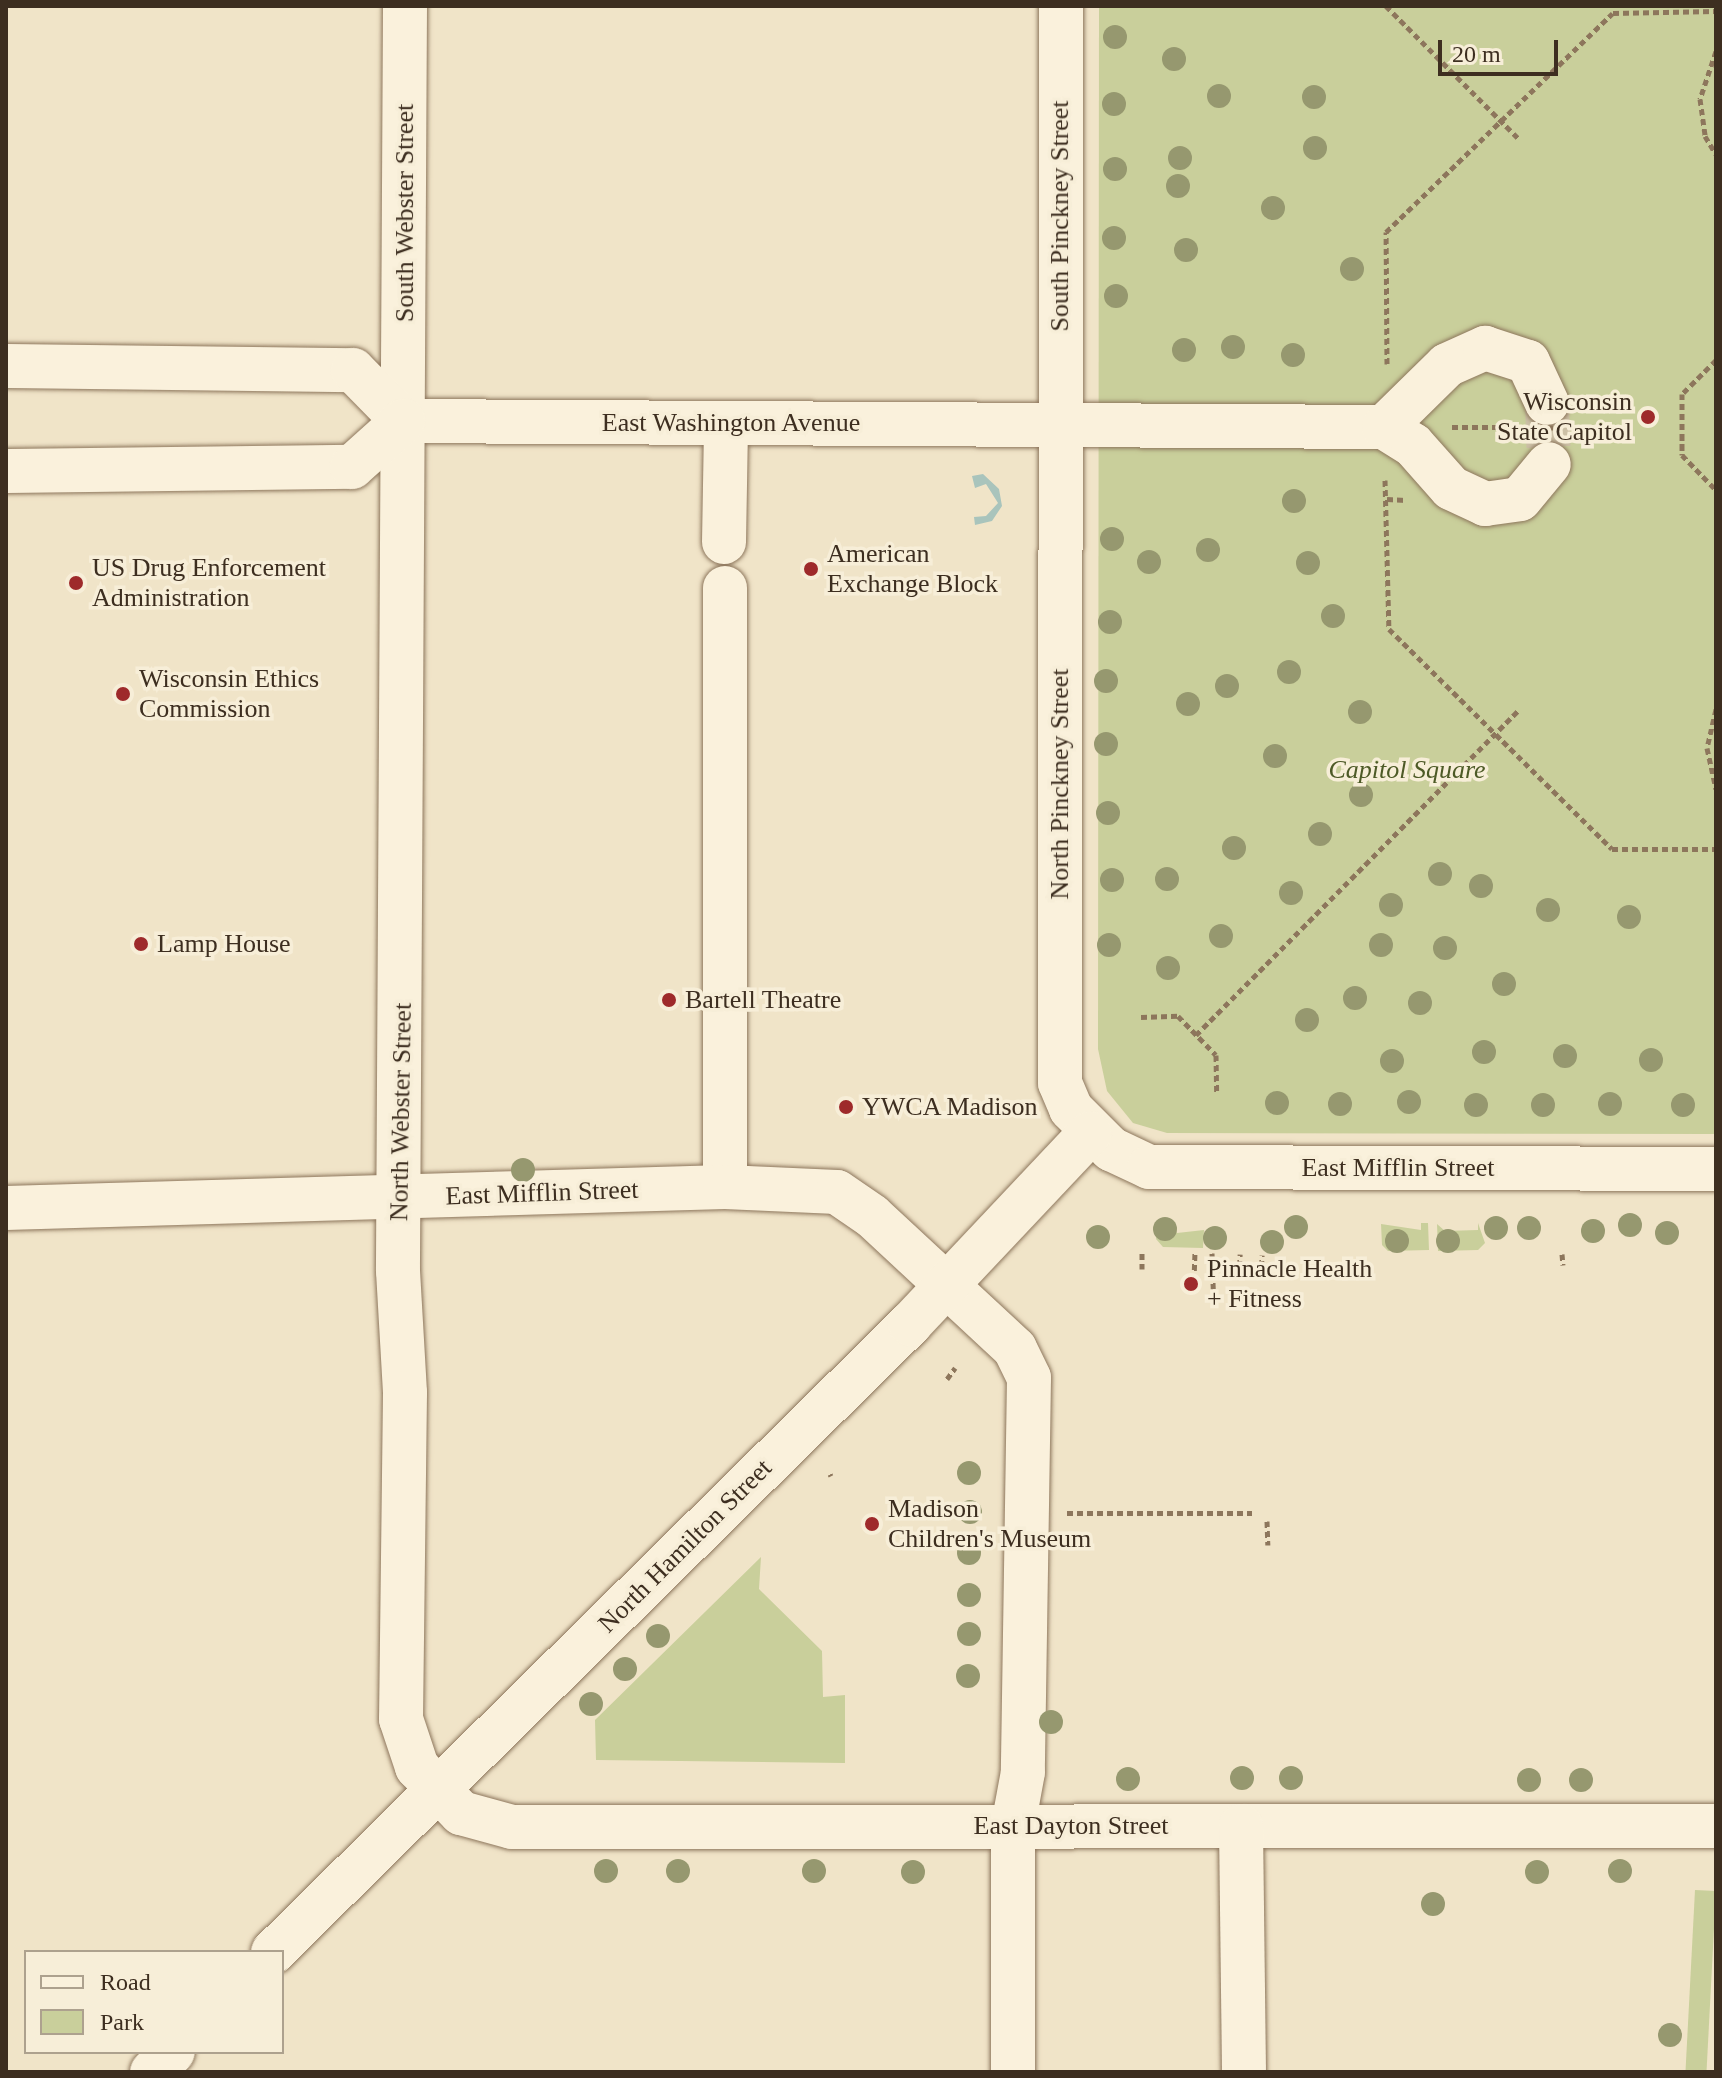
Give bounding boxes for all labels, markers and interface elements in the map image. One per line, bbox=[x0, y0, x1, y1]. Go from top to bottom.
scale bar bbox=[1442, 24, 1562, 74]
text: 20 m bbox=[1452, 41, 1501, 67]
street label: South Pinckney Street bbox=[1044, 100, 1076, 332]
street label: South Webster Street bbox=[389, 104, 421, 322]
place label: Wisconsin State Capitol bbox=[1497, 386, 1632, 448]
street label: East Washington Avenue bbox=[601, 407, 861, 439]
marker: Wisconsin State Capitol bbox=[1639, 408, 1657, 426]
place label: American Exchange Block bbox=[827, 538, 998, 600]
place label: US Drug Enforcement Administration bbox=[92, 552, 326, 614]
marker: American Exchange Block bbox=[802, 560, 820, 578]
marker: US Drug Enforcement Administration bbox=[67, 574, 85, 592]
place label: Wisconsin Ethics Commission bbox=[139, 663, 319, 724]
street label: North Pinckney Street bbox=[1044, 668, 1076, 900]
marker: Wisconsin Ethics Commission bbox=[114, 685, 132, 703]
park label: Capitol Square bbox=[1328, 754, 1486, 786]
place label: Lamp House bbox=[157, 928, 291, 960]
marker: Lamp House bbox=[132, 935, 150, 953]
place label: Bartell Theatre bbox=[685, 984, 842, 1016]
marker: Bartell Theatre bbox=[660, 991, 678, 1009]
street label: North Webster Street bbox=[383, 1002, 419, 1222]
place label: YWCA Madison bbox=[862, 1091, 1039, 1123]
marker: YWCA Madison bbox=[837, 1098, 855, 1116]
street label: East Mifflin Street bbox=[1301, 1152, 1495, 1184]
street label: East Mifflin Street bbox=[445, 1174, 639, 1212]
place label: Pinnacle Health + Fitness bbox=[1207, 1253, 1372, 1314]
marker: Pinnacle Health + Fitness bbox=[1182, 1275, 1200, 1293]
street label: North Hamilton Street bbox=[592, 1453, 778, 1639]
place label: Madison Children's Museum bbox=[888, 1493, 1091, 1554]
marker: Madison Children's Museum bbox=[863, 1515, 881, 1533]
street label: East Dayton Street bbox=[974, 1810, 1168, 1842]
legend bbox=[24, 1950, 284, 2054]
text: Road bbox=[100, 1969, 151, 1995]
text: Park bbox=[100, 2009, 144, 2035]

